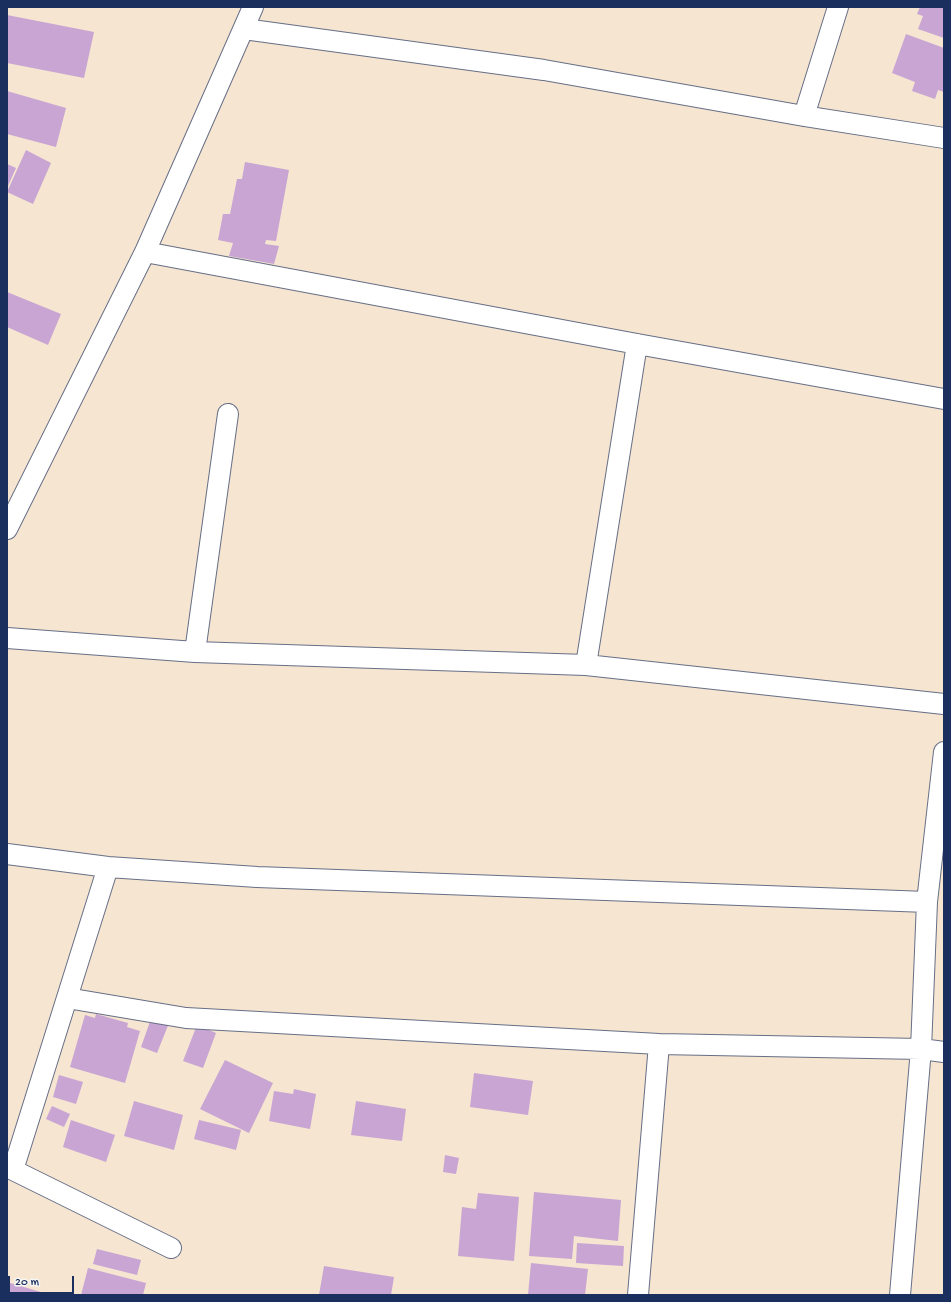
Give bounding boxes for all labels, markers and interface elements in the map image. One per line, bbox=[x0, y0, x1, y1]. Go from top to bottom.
scale bar bbox=[10, 1268, 76, 1294]
text: 20 m bbox=[15, 1276, 39, 1290]

